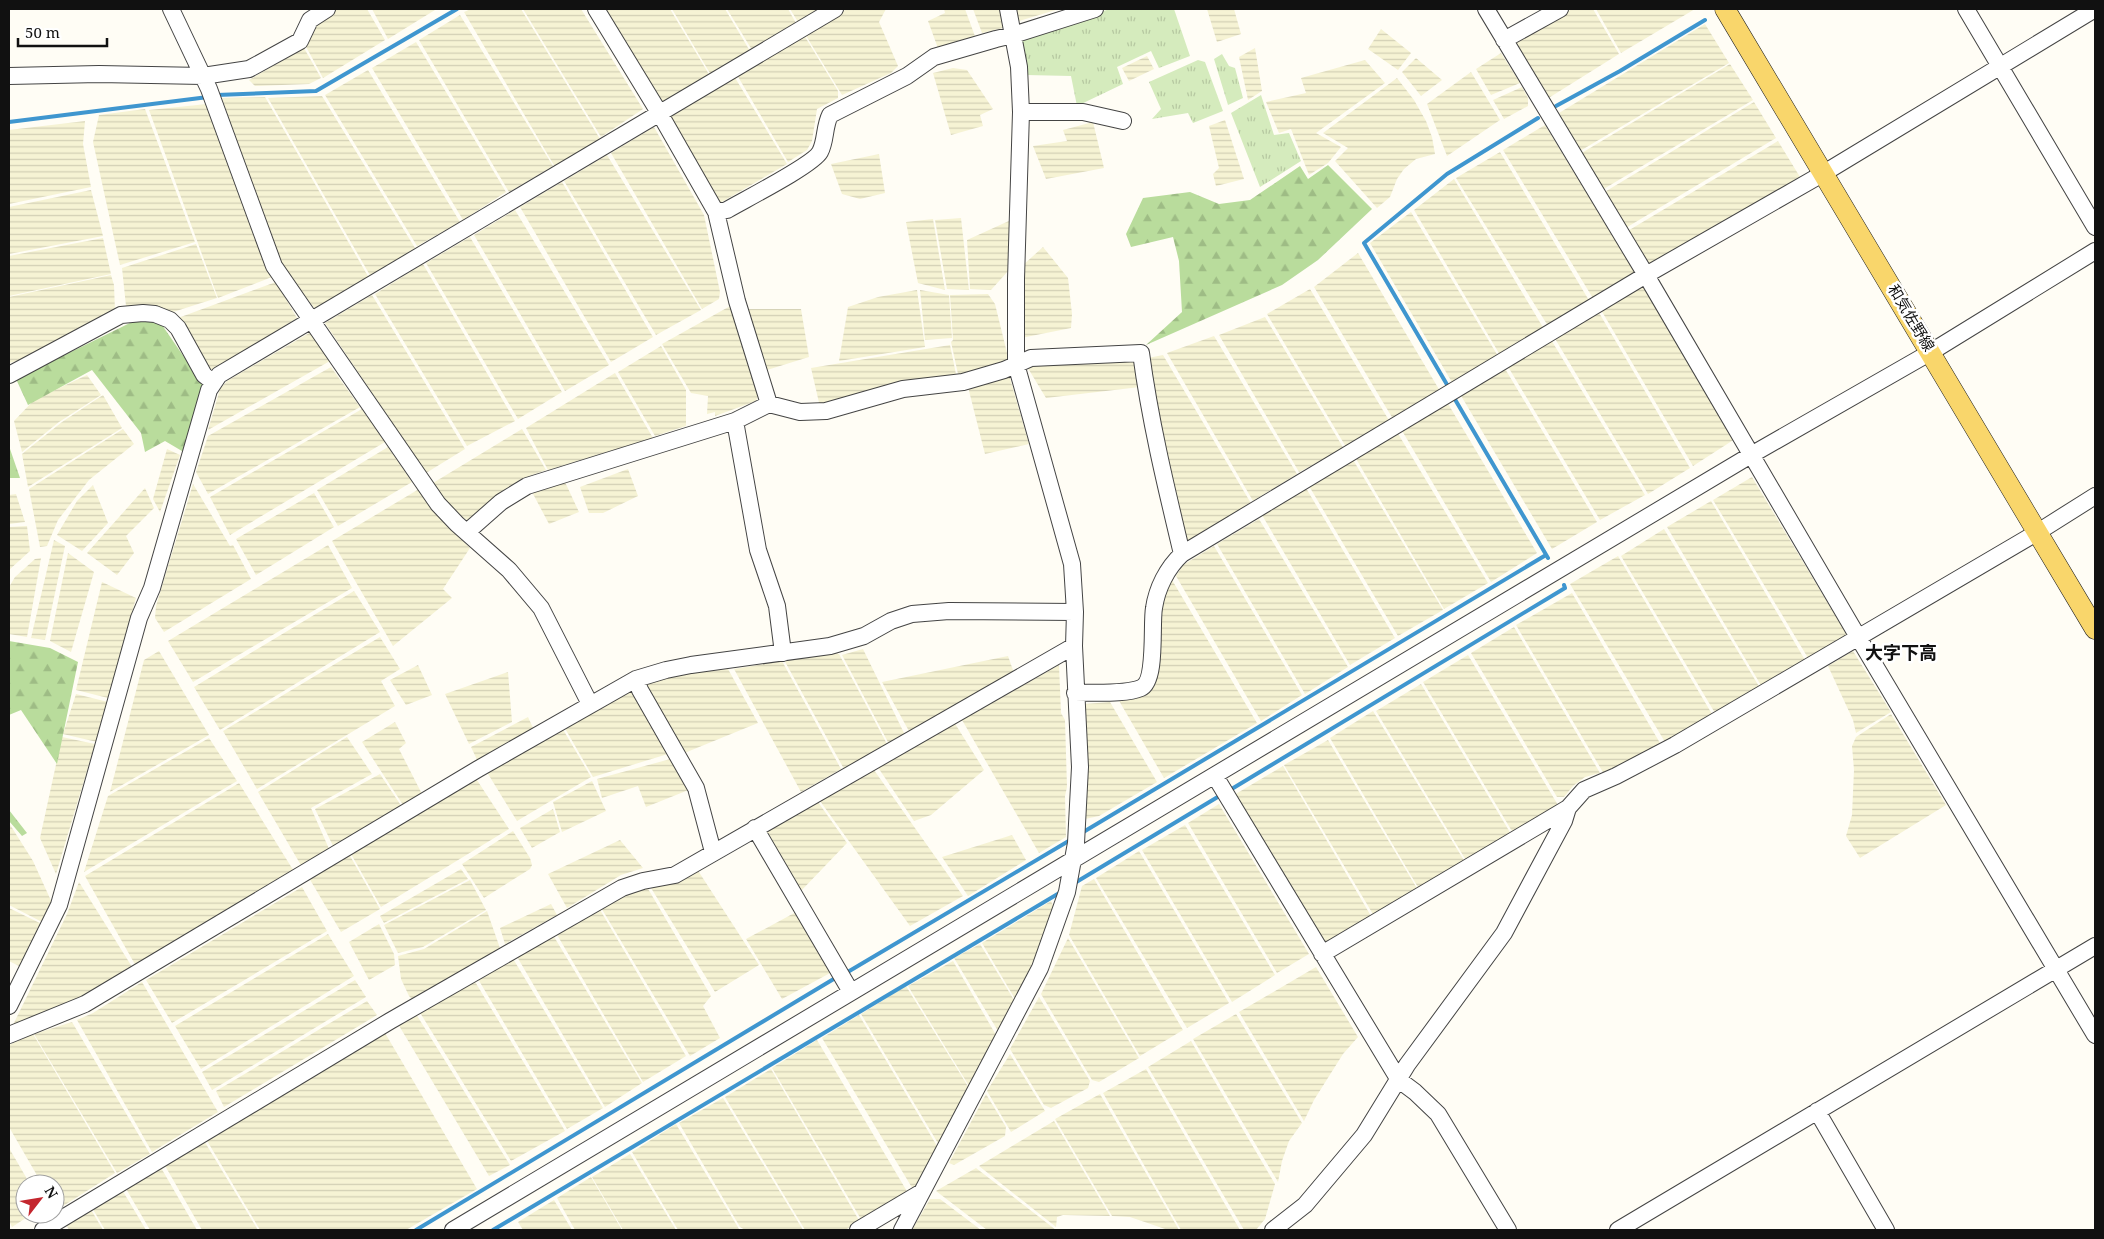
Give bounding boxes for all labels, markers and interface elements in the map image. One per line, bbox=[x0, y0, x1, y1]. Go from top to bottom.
scale bar bbox=[18, 15, 106, 47]
text: 50 m bbox=[25, 22, 60, 42]
street label: 和気佐野線 bbox=[1884, 280, 1940, 355]
district label: 大字下高 bbox=[1865, 640, 1937, 664]
north arrow bbox=[15, 1174, 65, 1224]
text: N bbox=[41, 1182, 63, 1202]

